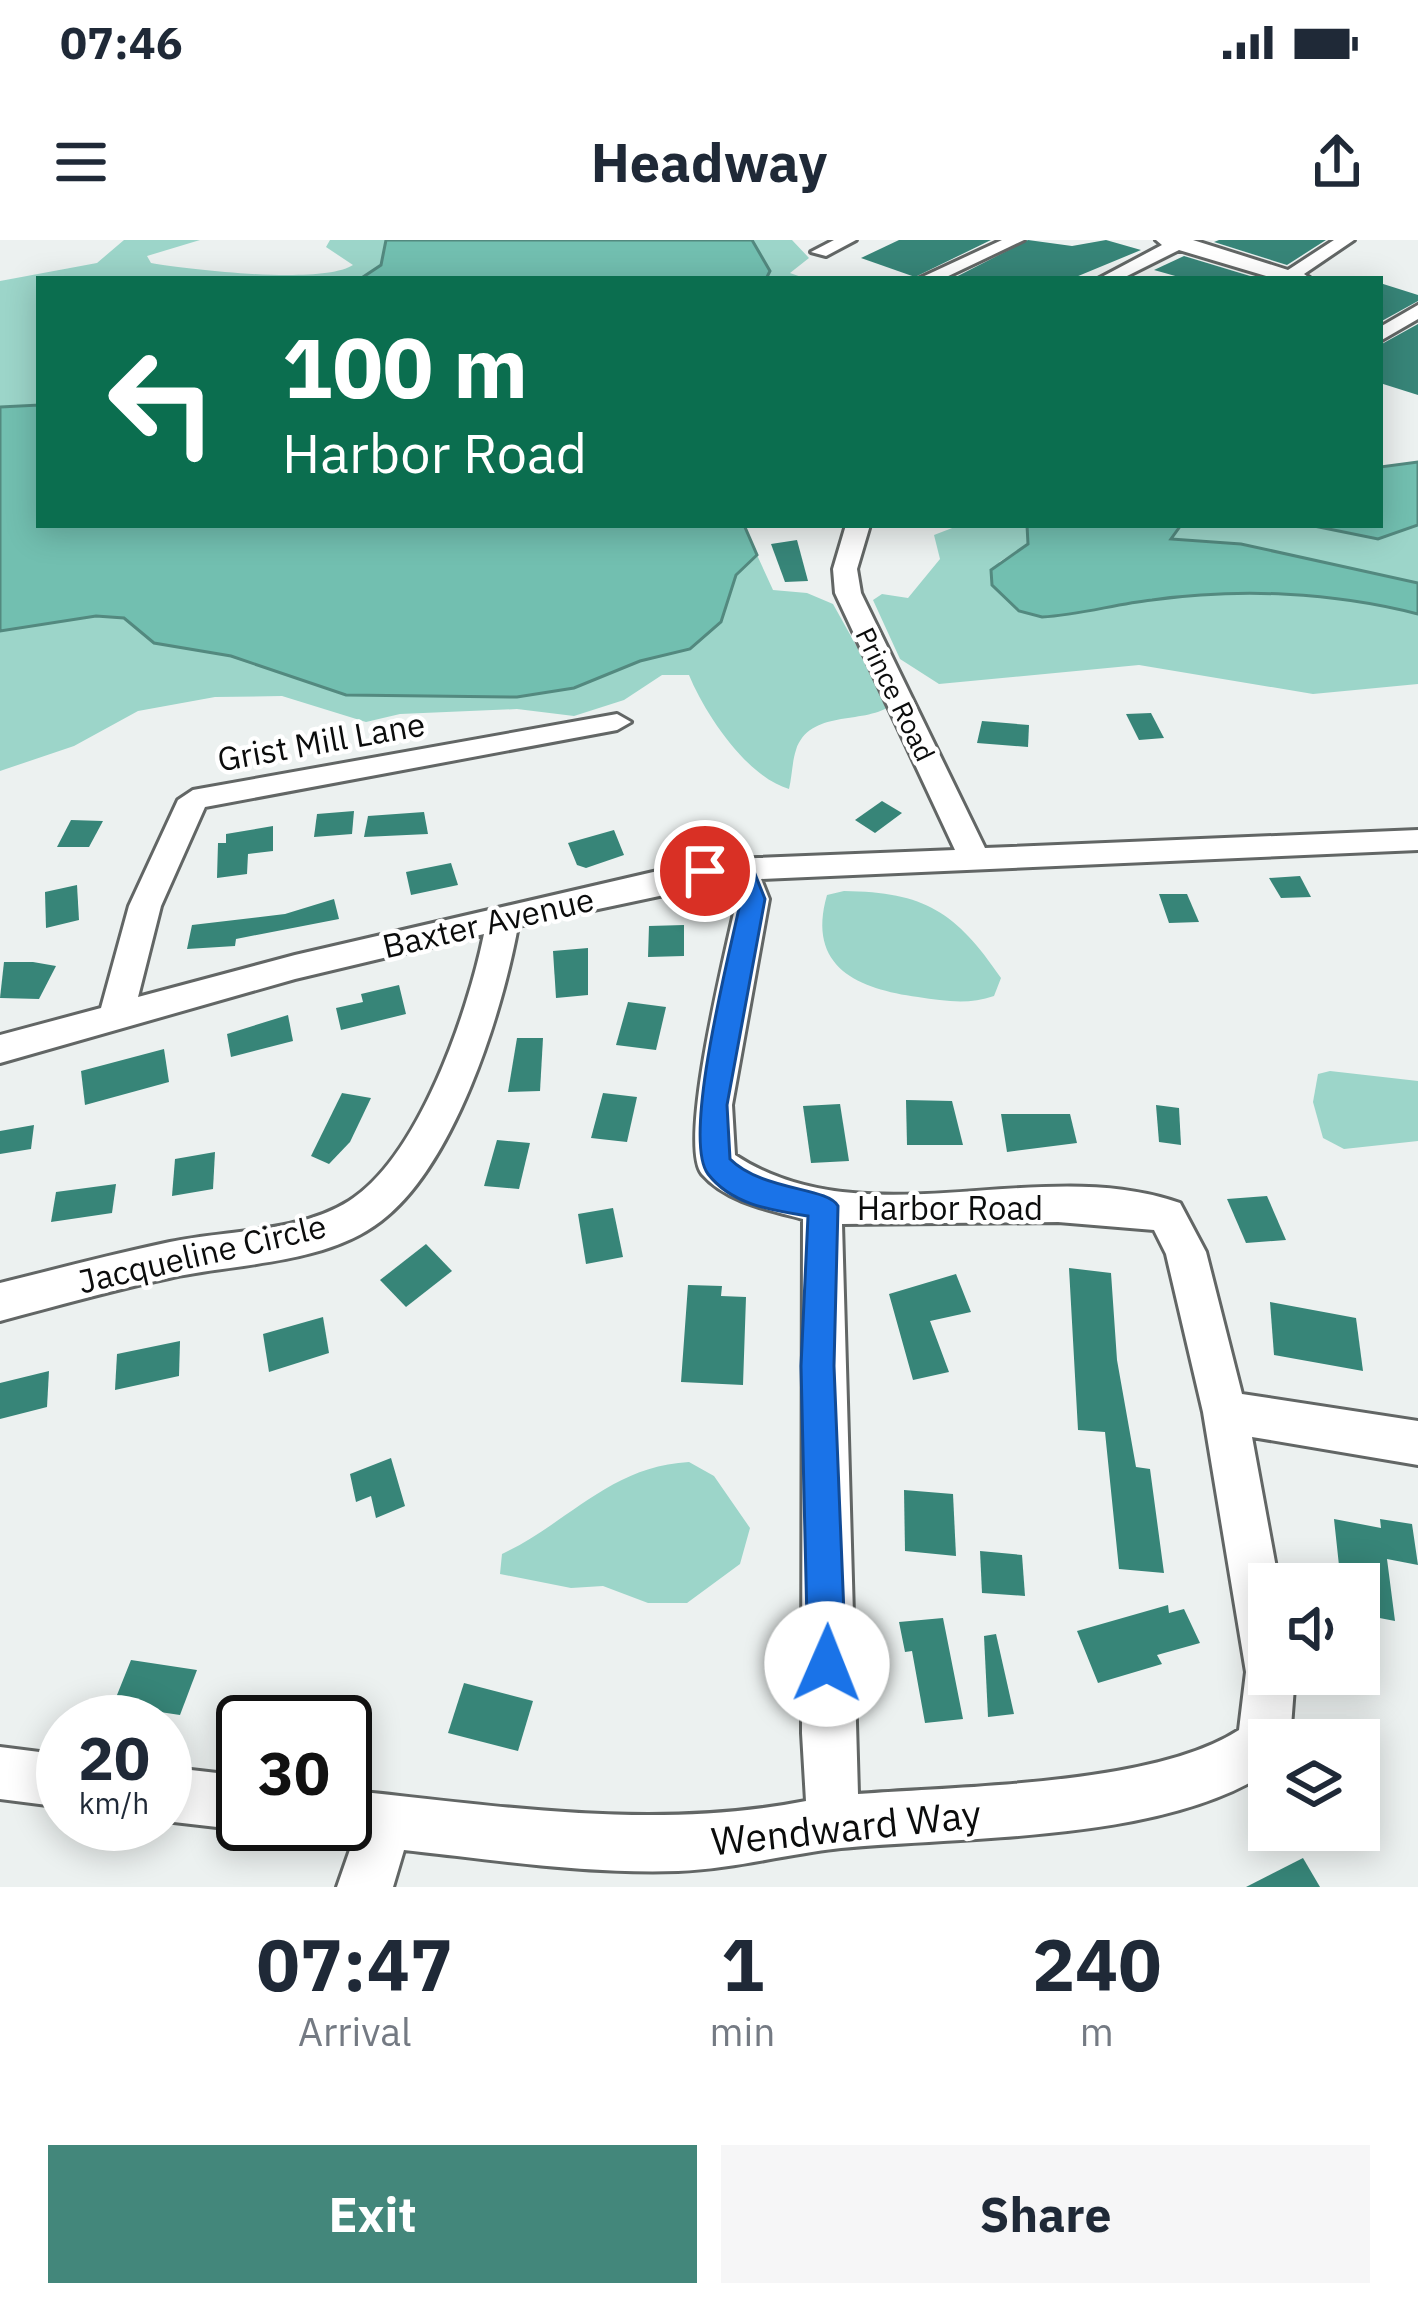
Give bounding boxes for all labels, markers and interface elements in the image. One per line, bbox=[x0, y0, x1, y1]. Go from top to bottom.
text: 07:46 bbox=[60, 13, 183, 71]
text: Headway bbox=[591, 127, 827, 197]
icon: menu bbox=[48, 129, 114, 195]
icon: share bbox=[1304, 129, 1370, 195]
text: 100 m bbox=[282, 312, 528, 421]
icon: left bbox=[84, 324, 240, 480]
text: Harbor Road bbox=[282, 418, 587, 488]
street label: Prince Road bbox=[849, 621, 943, 767]
street label: Grist Mill Lane bbox=[214, 702, 428, 780]
pin bbox=[654, 820, 756, 922]
icon: arrive bbox=[672, 838, 738, 904]
street label: Baxter Avenue bbox=[378, 877, 598, 967]
street label: Harbor Road bbox=[857, 1186, 1043, 1229]
street label: Jacqueline Circle bbox=[74, 1204, 330, 1302]
map controls bbox=[1248, 1563, 1380, 1851]
button: sound bbox=[1248, 1563, 1380, 1695]
position arrow bbox=[764, 1601, 890, 1727]
speed limit sign: 30 bbox=[216, 1695, 372, 1851]
text: 20 bbox=[78, 1718, 150, 1797]
button: layers bbox=[1248, 1719, 1380, 1851]
text: km/h bbox=[79, 1783, 149, 1822]
street label: Wendward Way bbox=[709, 1787, 983, 1867]
text: 07:47 bbox=[256, 1917, 453, 2011]
text: 1 bbox=[721, 1917, 764, 2011]
text: 240 bbox=[1032, 1917, 1162, 2011]
text: Arrival bbox=[298, 2006, 412, 2057]
text: min bbox=[710, 2006, 775, 2057]
text: m bbox=[1080, 2006, 1114, 2057]
button: Exit bbox=[48, 2145, 697, 2283]
button: Share bbox=[721, 2145, 1370, 2283]

